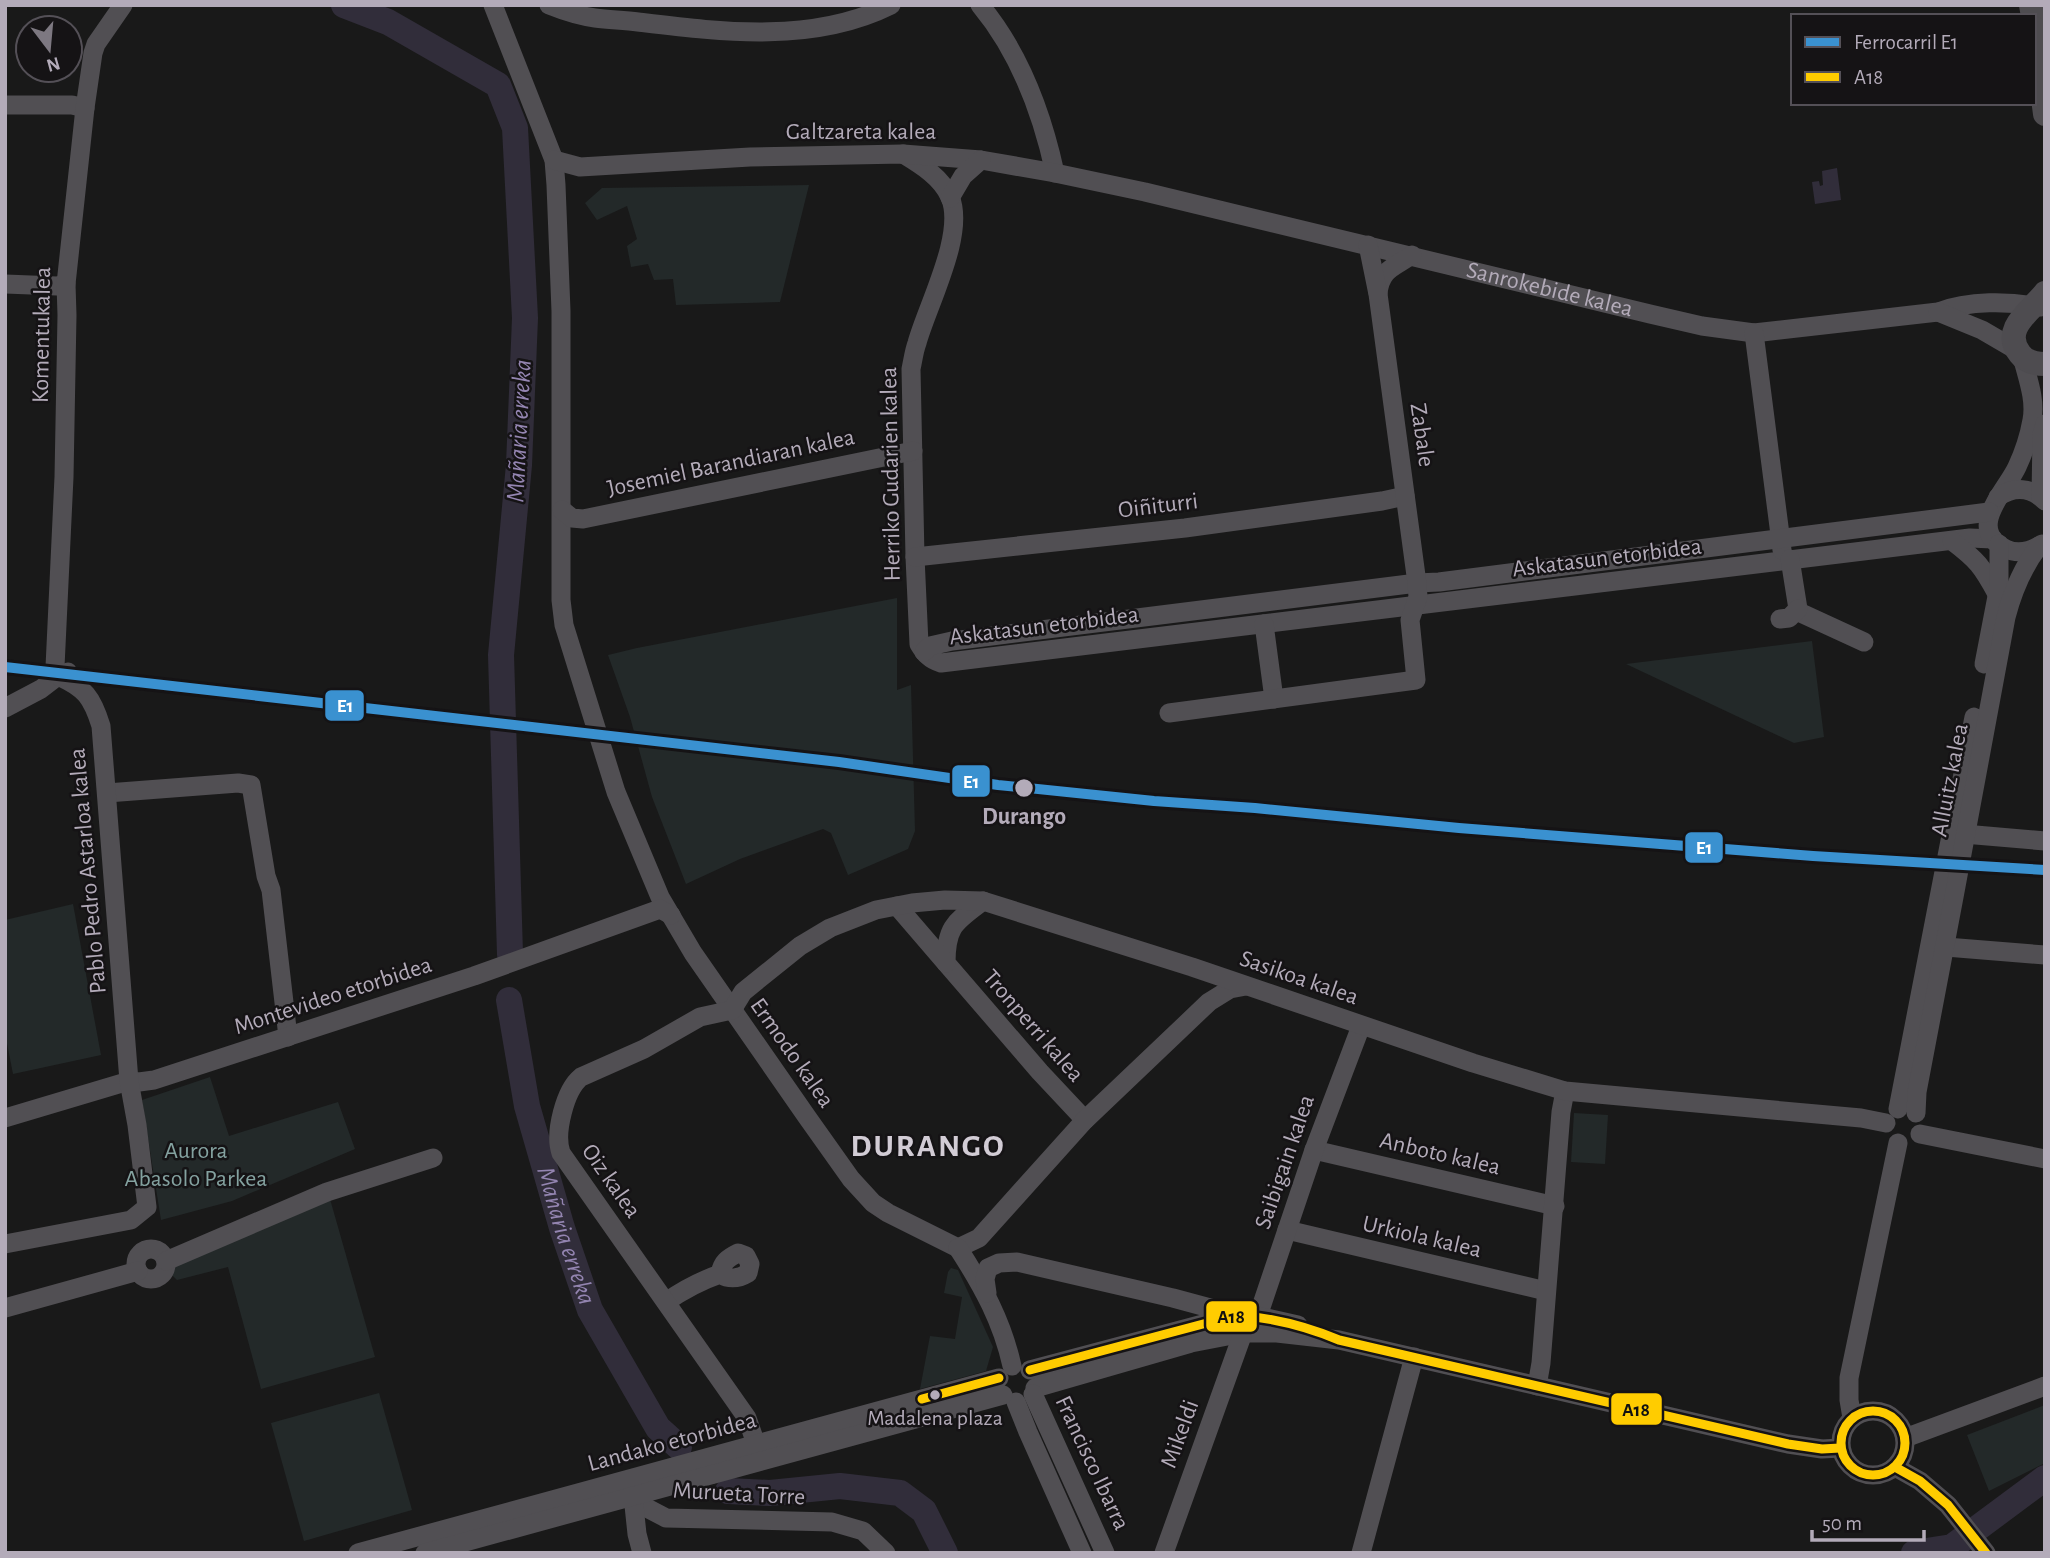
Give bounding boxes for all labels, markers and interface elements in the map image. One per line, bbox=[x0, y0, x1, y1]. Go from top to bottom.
north arrow bbox=[14, 14, 84, 84]
legend bbox=[1791, 14, 2036, 105]
text: Ferrocarril E1 bbox=[1854, 32, 1958, 53]
text: N bbox=[44, 53, 62, 75]
text: A18 bbox=[1854, 67, 1883, 88]
street label: Galtzareta kalea bbox=[786, 120, 936, 144]
street label: Sanrokebide kalea bbox=[1464, 258, 1635, 321]
street label: Komentukalea bbox=[29, 267, 55, 403]
water label: Mañaria erreka bbox=[502, 359, 536, 503]
street label: Herriko Gudarien kalea bbox=[877, 366, 905, 582]
street label: Zabale bbox=[1406, 402, 1438, 468]
street label: Josemiel Barandiaran kalea bbox=[605, 425, 857, 501]
street label: Oiñiturri bbox=[1117, 489, 1199, 523]
street label: Askatasun etorbidea bbox=[1511, 534, 1703, 582]
street label: Askatasun etorbidea bbox=[948, 602, 1140, 650]
line badge: E1 bbox=[324, 689, 365, 722]
text: E1 bbox=[337, 697, 353, 716]
street label: Alluitz kalea bbox=[1927, 721, 1973, 839]
street label: Pablo Pedro Astarloa kalea bbox=[65, 747, 111, 995]
line badge: E1 bbox=[951, 764, 991, 798]
text: E1 bbox=[963, 773, 979, 792]
marker: Durango bbox=[1013, 777, 1035, 799]
place label: Durango bbox=[982, 805, 1066, 829]
line badge: E1 bbox=[1684, 831, 1724, 864]
text: E1 bbox=[1696, 839, 1712, 858]
street label: Sasikoa kalea bbox=[1237, 947, 1361, 1009]
street label: Montevideo etorbidea bbox=[231, 953, 435, 1039]
street label: Tronperri kalea bbox=[978, 965, 1088, 1087]
street label: Ermodo kalea bbox=[745, 994, 839, 1112]
street label: Saibigain kalea bbox=[1251, 1092, 1319, 1232]
street label: Anboto kalea bbox=[1377, 1128, 1503, 1180]
district label: DURANGO bbox=[850, 1130, 1006, 1162]
park label: Aurora Abasolo Parkea bbox=[125, 1139, 267, 1191]
street label: Oiz kalea bbox=[577, 1139, 645, 1223]
water label: Mañaria erreka bbox=[532, 1164, 600, 1308]
street label: Urkiola kalea bbox=[1360, 1212, 1484, 1262]
line badge: A18 bbox=[1205, 1300, 1258, 1333]
text: A18 bbox=[1217, 1308, 1245, 1327]
marker: Madalena plaza bbox=[928, 1388, 942, 1402]
street label: Francisco Ibarra bbox=[1050, 1392, 1134, 1534]
line badge: A18 bbox=[1610, 1392, 1663, 1426]
street label: Mikeldi bbox=[1157, 1397, 1203, 1471]
text: A18 bbox=[1622, 1401, 1650, 1420]
place label: Madalena plaza bbox=[867, 1407, 1003, 1429]
street label: Landako etorbidea bbox=[585, 1408, 759, 1476]
street label: Murueta Torre bbox=[672, 1479, 806, 1509]
scale bar bbox=[1812, 1498, 1924, 1542]
text: 50 m bbox=[1822, 1513, 1862, 1534]

